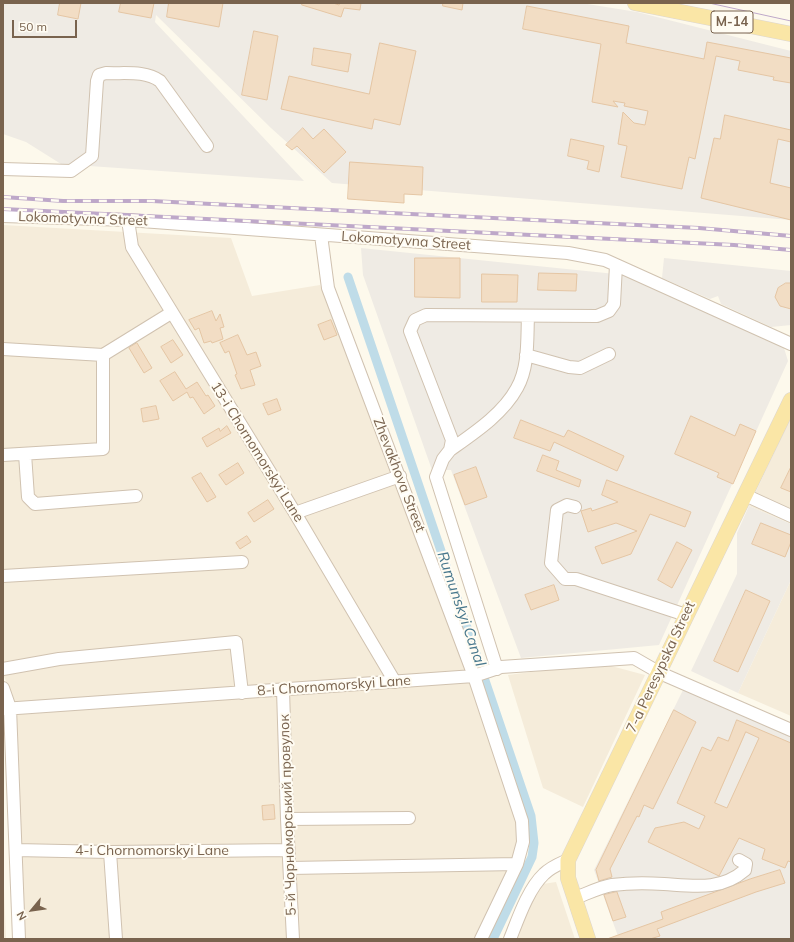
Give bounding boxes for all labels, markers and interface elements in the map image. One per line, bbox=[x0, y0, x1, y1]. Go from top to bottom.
road number: М-14 bbox=[711, 11, 753, 33]
scale bar bbox=[14, 12, 79, 38]
text: 50 m bbox=[19, 19, 47, 34]
street label: Lokomotyvna Street bbox=[18, 208, 148, 230]
street label: Lokomotyvna Street bbox=[341, 228, 471, 254]
street label: 13-i Chornomorskyi Lane bbox=[207, 379, 307, 525]
street label: Zhevakhova Street bbox=[369, 415, 429, 535]
water label: Rumunskyi Canal bbox=[433, 549, 489, 669]
street label: 7-a Peresypska Street bbox=[623, 599, 699, 735]
street label: 8-i Chornomorskyi Lane bbox=[257, 672, 411, 700]
street label: 5-й Чорноморський провулок bbox=[276, 714, 300, 916]
street label: 4-i Chornomorskyi Lane bbox=[75, 843, 229, 859]
north arrow bbox=[12, 890, 52, 930]
text: N bbox=[13, 909, 30, 923]

